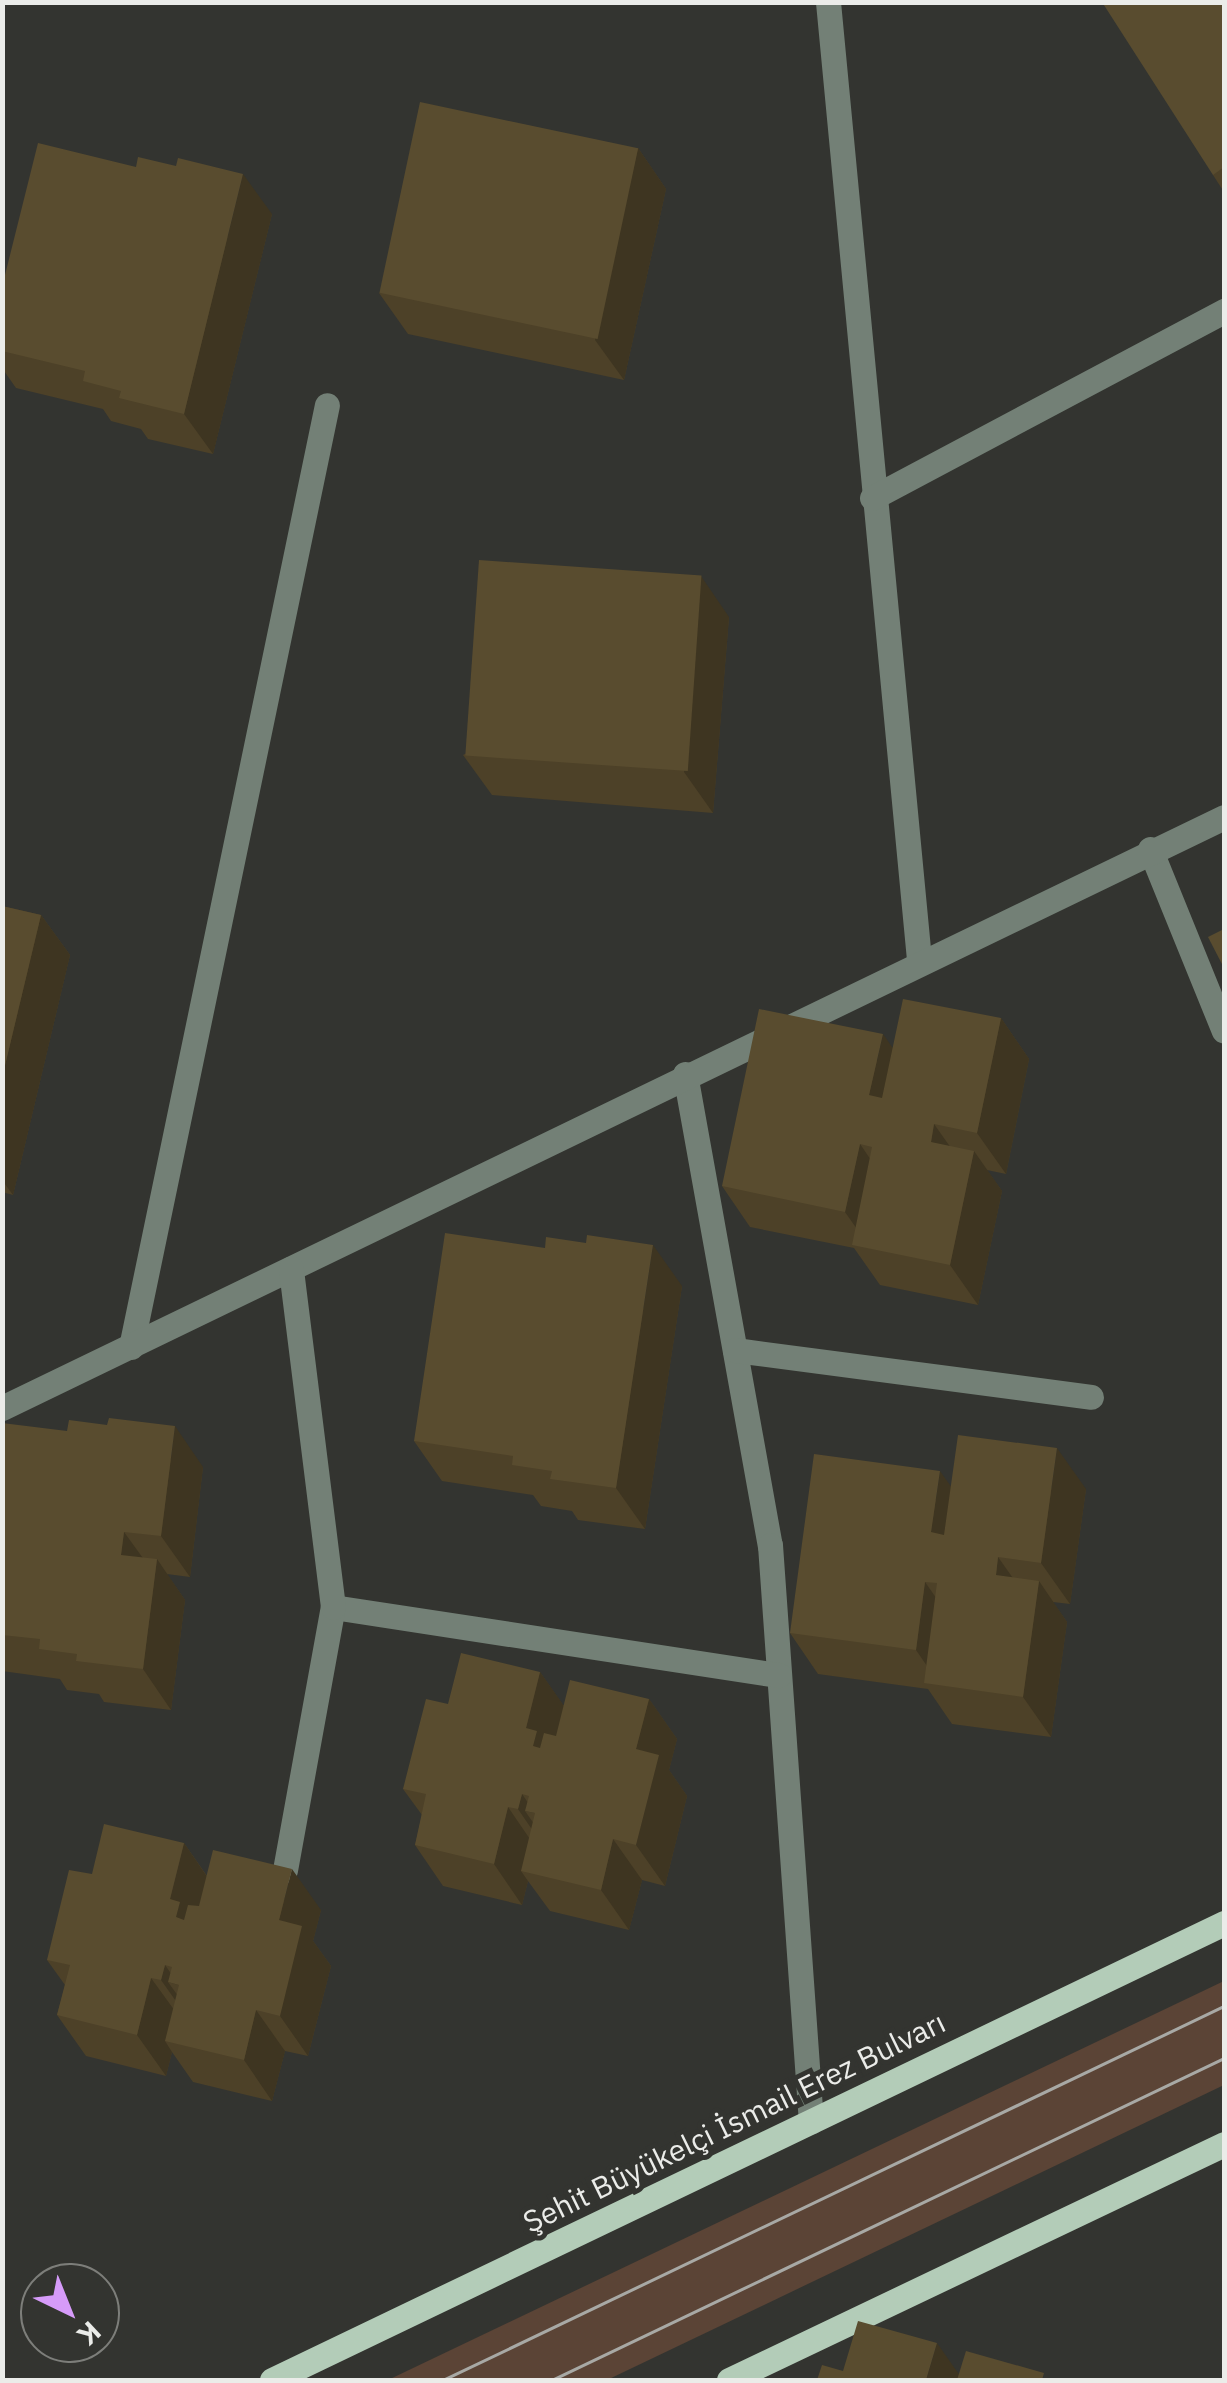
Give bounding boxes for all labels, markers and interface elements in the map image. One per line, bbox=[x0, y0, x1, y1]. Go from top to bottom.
street label: Şehit Büyükelçi İsmail Erez Bulvarı bbox=[517, 2004, 951, 2240]
north arrow bbox=[20, 2263, 120, 2363]
text: K bbox=[70, 2314, 109, 2354]

